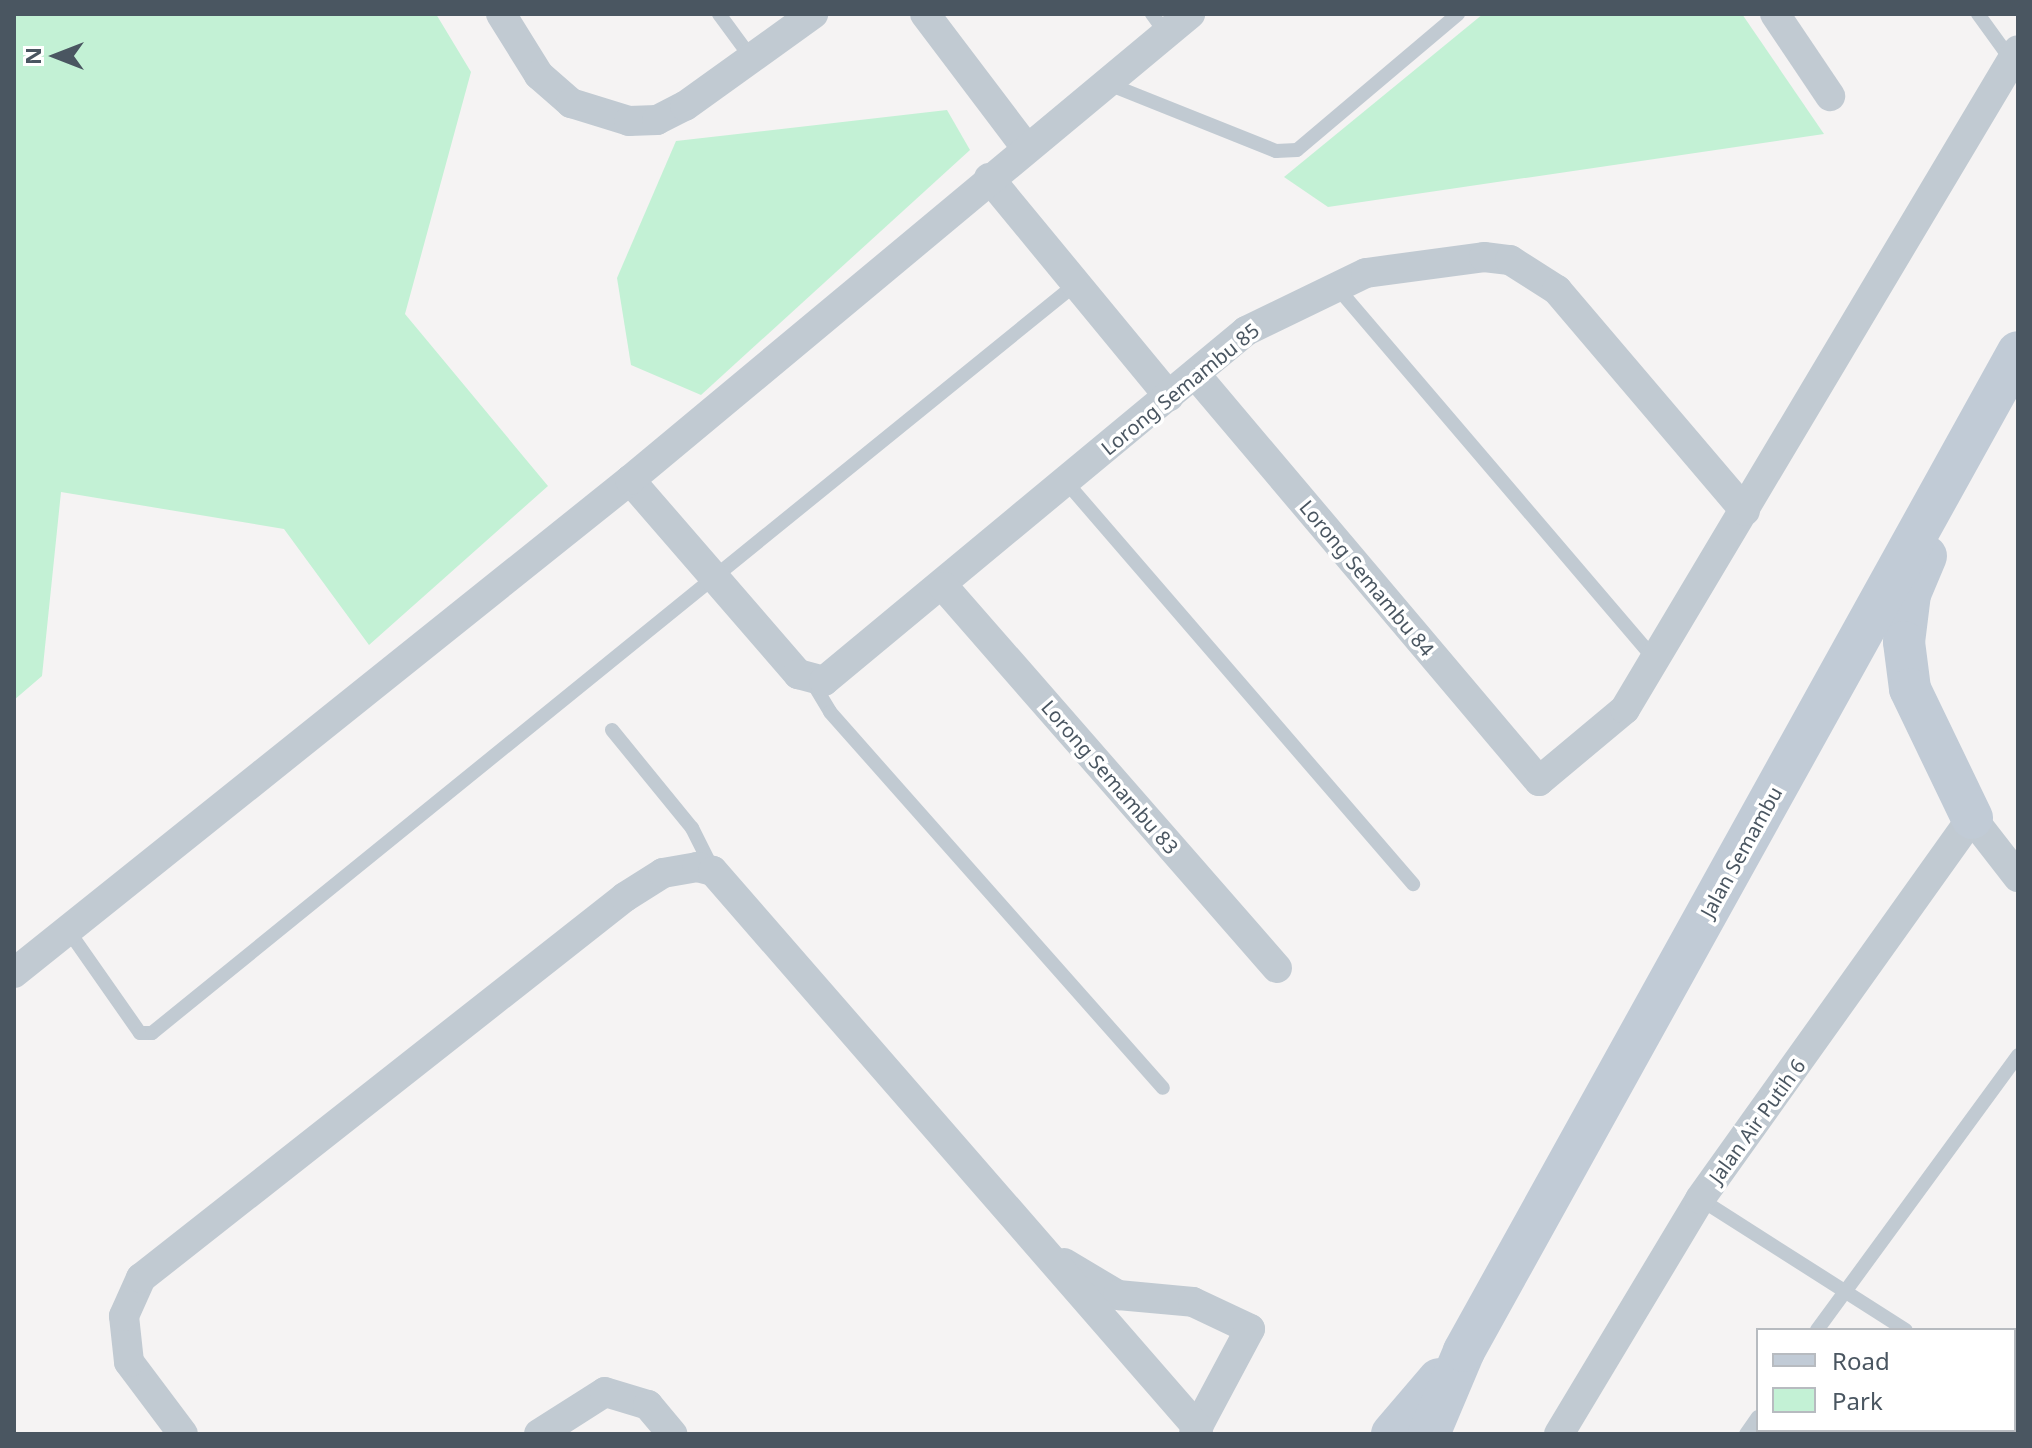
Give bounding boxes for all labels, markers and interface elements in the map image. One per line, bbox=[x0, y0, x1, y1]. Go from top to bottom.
north arrow bbox=[16, 16, 96, 96]
text: N bbox=[17, 47, 47, 65]
street label: Lorong Semambu 85 bbox=[1096, 318, 1264, 460]
street label: Lorong Semambu 84 bbox=[1295, 495, 1439, 661]
street label: Lorong Semambu 83 bbox=[1037, 695, 1183, 859]
street label: Jalan Semambu bbox=[1695, 782, 1787, 922]
street label: Jalan Air Putih 6 bbox=[1704, 1054, 1810, 1188]
legend bbox=[1756, 1328, 2016, 1432]
text: Road bbox=[1832, 1344, 1890, 1377]
text: Park bbox=[1832, 1384, 1883, 1417]

